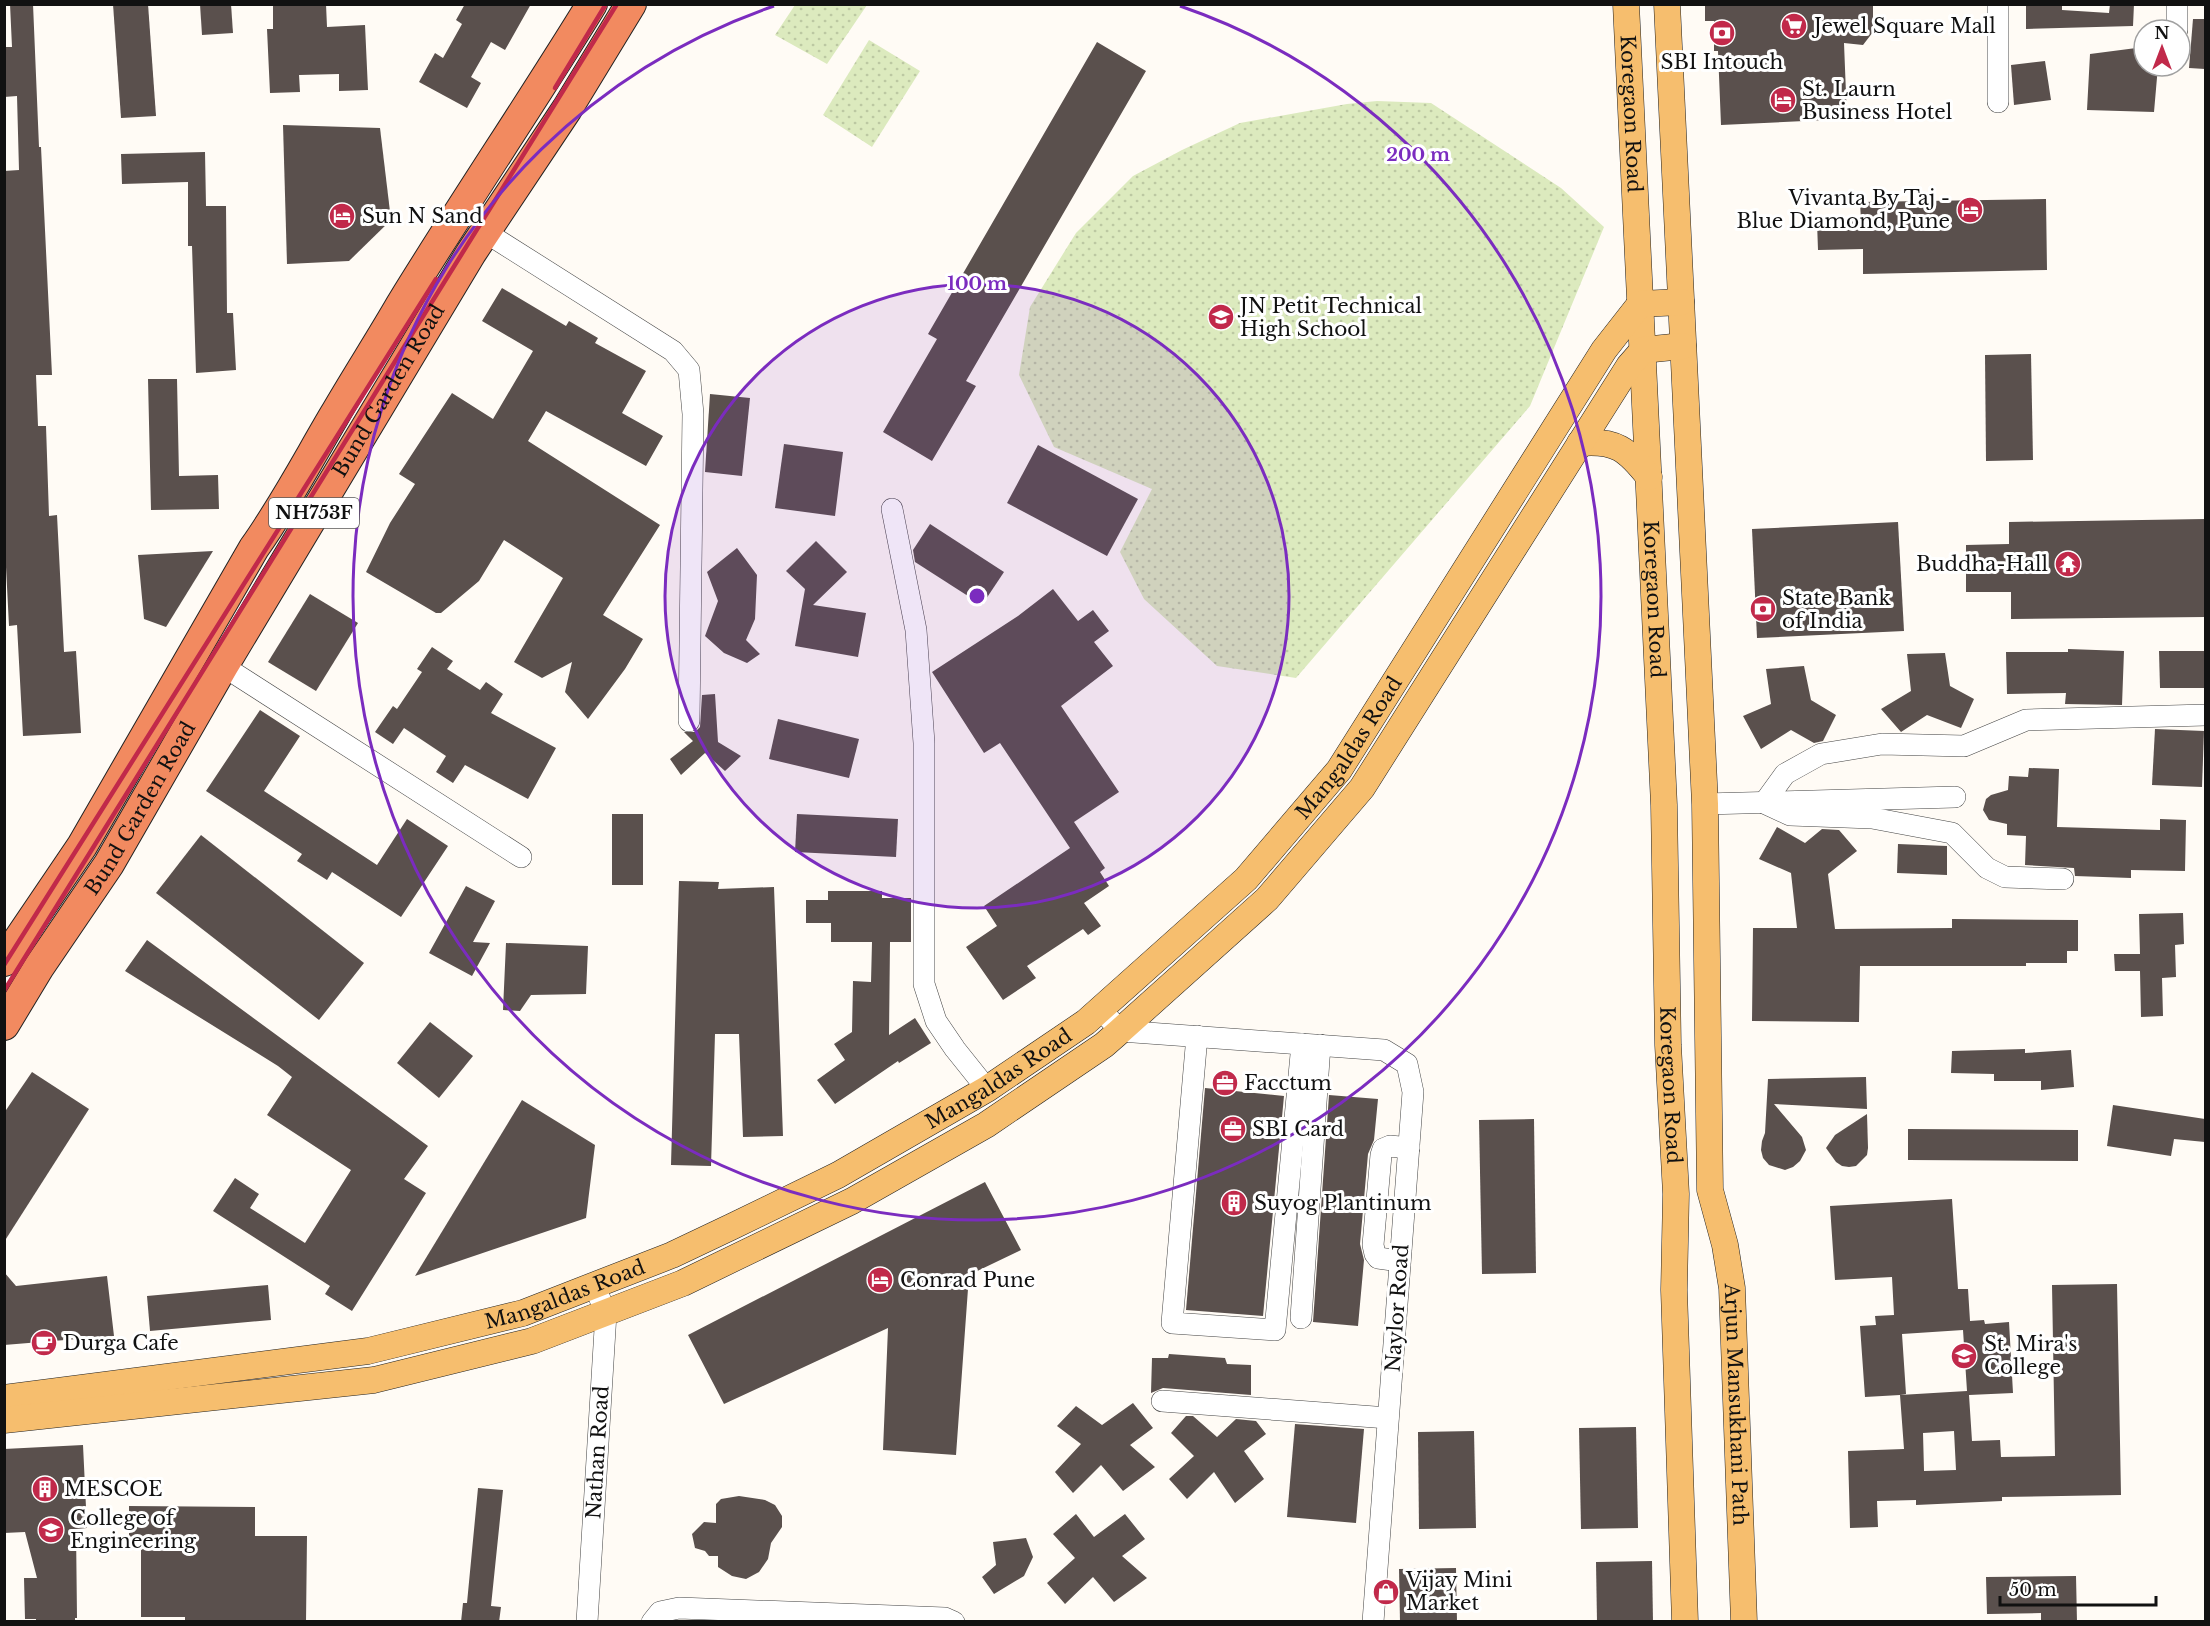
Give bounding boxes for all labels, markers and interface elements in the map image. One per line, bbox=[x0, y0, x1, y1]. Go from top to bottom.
supermarket icon: Jewel Square Mall bbox=[1779, 11, 1809, 41]
place label: Jewel Square Mall bbox=[1811, 14, 1996, 38]
bank icon: SBI Intouch bbox=[1707, 18, 1737, 48]
north arrow bbox=[2132, 18, 2192, 78]
text: N bbox=[2154, 23, 2170, 43]
street label: Koregaon Road bbox=[1615, 34, 1647, 193]
place label: SBI Intouch bbox=[1661, 50, 1784, 74]
place label: St. Laurn Business Hotel bbox=[1802, 77, 1952, 124]
hotel icon: St. Laurn Business Hotel bbox=[1768, 85, 1798, 115]
text: 200 m bbox=[1386, 144, 1450, 166]
place label: Vivanta By Taj - Blue Diamond, Pune bbox=[1737, 186, 1950, 233]
hotel icon: Vivanta By Taj - Blue Diamond, Pune bbox=[1955, 195, 1985, 225]
hotel icon: Sun N Sand bbox=[327, 201, 357, 231]
place label: Sun N Sand bbox=[362, 204, 483, 228]
text: 100 m bbox=[947, 273, 1007, 295]
place label: JN Petit Technical High School bbox=[1237, 294, 1422, 341]
street label: Bund Garden Road bbox=[327, 300, 449, 481]
school or university icon: JN Petit Technical High School bbox=[1206, 302, 1236, 332]
road number: NH753F bbox=[269, 498, 359, 528]
street label: Koregaon Road bbox=[1639, 520, 1670, 679]
temple icon: Buddha-Hall bbox=[2053, 549, 2083, 579]
place label: Buddha-Hall bbox=[1916, 552, 2048, 576]
centre of rings bbox=[967, 586, 987, 606]
place label: State Bank of India bbox=[1782, 586, 1891, 633]
bank icon: State Bank of India bbox=[1748, 594, 1778, 624]
street label: Mangaldas Road bbox=[1290, 672, 1407, 824]
street label: Bund Garden Road bbox=[79, 717, 200, 900]
street label: Koregaon Road bbox=[1655, 1006, 1686, 1164]
street label: Mangaldas Road bbox=[921, 1023, 1076, 1134]
office icon: Facctum bbox=[1210, 1068, 1240, 1098]
place label: Facctum bbox=[1244, 1071, 1332, 1095]
office icon: SBI Card bbox=[1218, 1114, 1248, 1144]
place label: SBI Card bbox=[1252, 1117, 1344, 1141]
building icon: Suyog Plantinum bbox=[1219, 1188, 1249, 1218]
place label: Suyog Plantinum bbox=[1254, 1191, 1432, 1215]
street label: Naylor Road bbox=[1381, 1243, 1413, 1373]
street label: Mangaldas Road bbox=[482, 1255, 648, 1334]
hotel icon: Conrad Pune bbox=[865, 1265, 895, 1295]
place label: Conrad Pune bbox=[900, 1268, 1035, 1292]
street label: Arjun Mansukhani Path bbox=[1720, 1282, 1753, 1526]
cafe icon: Durga Cafe bbox=[29, 1328, 59, 1358]
place label: Durga Cafe bbox=[63, 1331, 179, 1355]
place label: St. Mira's College bbox=[1984, 1332, 2077, 1379]
school or university icon: St. Mira's College bbox=[1949, 1341, 1979, 1371]
street label: Nathan Road bbox=[581, 1385, 614, 1520]
building icon: MESCOE bbox=[30, 1474, 60, 1504]
place label: MESCOE bbox=[64, 1477, 162, 1501]
place label: College of Engineering bbox=[70, 1506, 197, 1553]
school or university icon: College of Engineering bbox=[36, 1515, 66, 1545]
place label: Vijay Mini Market bbox=[1405, 1568, 1512, 1615]
scale bar bbox=[2000, 1569, 2156, 1607]
shop icon: Vijay Mini Market bbox=[1371, 1577, 1401, 1607]
text: 50 m bbox=[2009, 1579, 2057, 1601]

